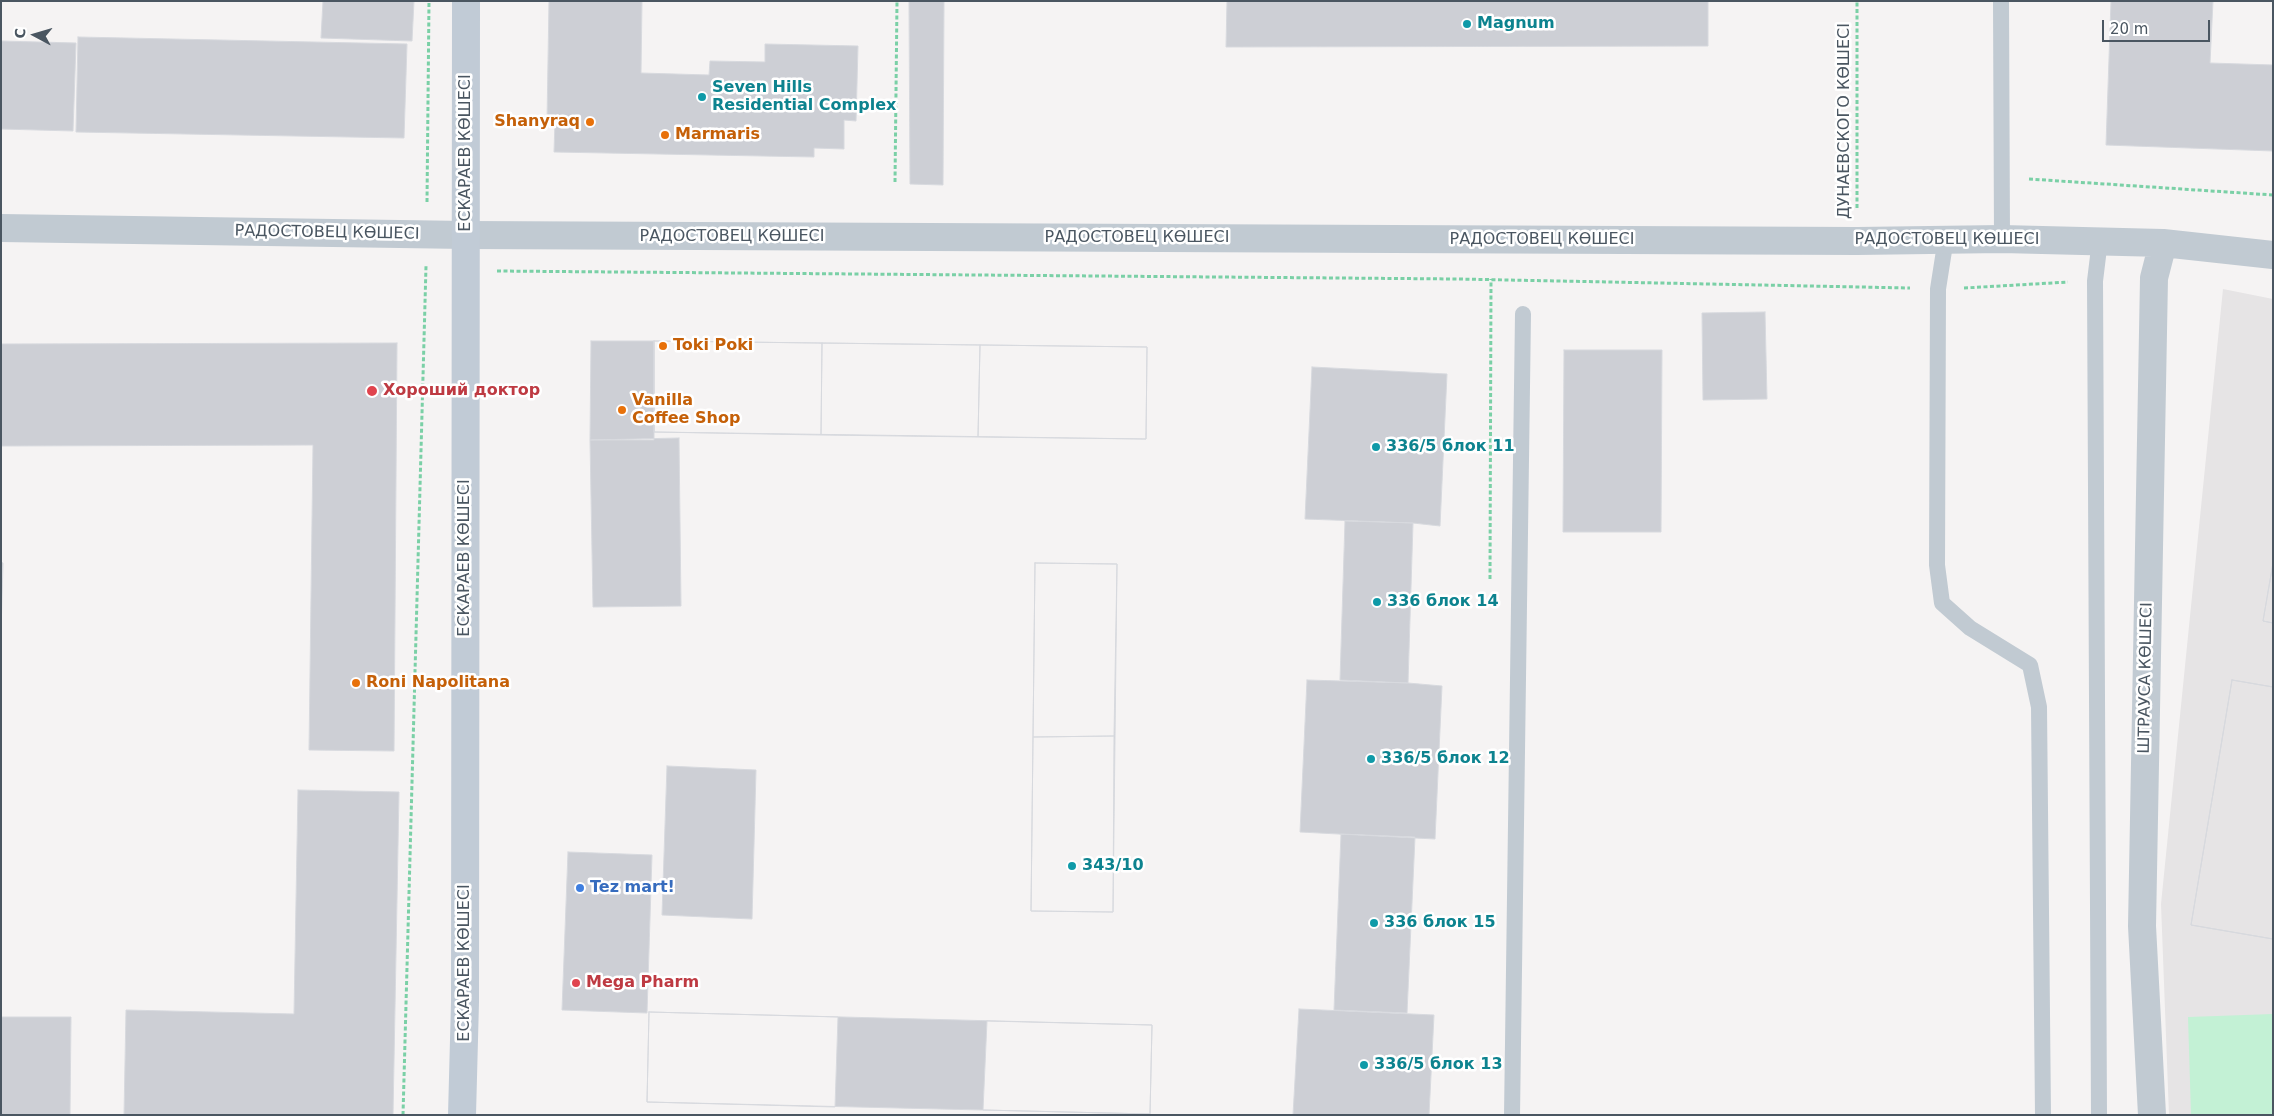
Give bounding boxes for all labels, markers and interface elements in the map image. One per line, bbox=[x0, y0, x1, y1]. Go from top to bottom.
north arrow bbox=[10, 10, 60, 60]
scale bar bbox=[2104, 10, 2212, 42]
place label: Magnum bbox=[1477, 14, 1555, 34]
marker: Magnum bbox=[1461, 18, 1473, 30]
text: 20 m bbox=[2110, 20, 2148, 38]
street label: ДУНАЕВСКОГО КӨШЕСІ bbox=[1835, 23, 1855, 219]
text: С bbox=[12, 27, 29, 39]
street label: ЕСКАРАЕВ КӨШЕСІ bbox=[456, 74, 476, 232]
place label: Seven Hills Residential Complex bbox=[712, 78, 896, 116]
marker: Seven Hills Residential Complex bbox=[696, 91, 708, 103]
place label: Shanyraq bbox=[494, 112, 580, 132]
marker: Shanyraq bbox=[584, 116, 596, 128]
place label: Marmaris bbox=[675, 125, 760, 145]
marker: Marmaris bbox=[659, 129, 671, 141]
street label: РАДОСТОВЕЦ КӨШЕСІ bbox=[234, 222, 420, 244]
street label: РАДОСТОВЕЦ КӨШЕСІ bbox=[640, 227, 824, 247]
street label: РАДОСТОВЕЦ КӨШЕСІ bbox=[1045, 228, 1229, 248]
street label: РАДОСТОВЕЦ КӨШЕСІ bbox=[1450, 230, 1634, 250]
street label: РАДОСТОВЕЦ КӨШЕСІ bbox=[1855, 230, 2039, 250]
place label: Toki Poki bbox=[673, 336, 753, 356]
marker: Toki Poki bbox=[657, 340, 669, 352]
place label: Хороший доктор bbox=[383, 381, 540, 401]
marker: Хороший доктор bbox=[365, 384, 379, 398]
place label: Vanilla Coffee Shop bbox=[632, 391, 740, 429]
marker: Vanilla Coffee Shop bbox=[616, 404, 628, 416]
place label: 336/5 блок 11 bbox=[1386, 437, 1515, 457]
marker: 336/5 блок 11 bbox=[1370, 441, 1382, 453]
street label: ЕСКАРАЕВ КӨШЕСІ bbox=[455, 479, 475, 637]
place label: 336 блок 14 bbox=[1387, 592, 1499, 612]
marker: 336 блок 14 bbox=[1371, 596, 1383, 608]
street label: ШТРАУСА КӨШЕСІ bbox=[2135, 602, 2157, 754]
place label: Roni Napolitana bbox=[366, 673, 510, 693]
marker: Roni Napolitana bbox=[350, 677, 362, 689]
place label: 336/5 блок 12 bbox=[1381, 749, 1510, 769]
marker: 336/5 блок 12 bbox=[1365, 753, 1377, 765]
place label: 343/10 bbox=[1082, 856, 1144, 876]
marker: 343/10 bbox=[1066, 860, 1078, 872]
place label: Tez mart! bbox=[590, 878, 675, 898]
marker: Tez mart! bbox=[574, 882, 586, 894]
street label: ЕСКАРАЕВ КӨШЕСІ bbox=[455, 884, 475, 1042]
place label: 336 блок 15 bbox=[1384, 913, 1496, 933]
marker: 336 блок 15 bbox=[1368, 917, 1380, 929]
place label: Mega Pharm bbox=[586, 973, 699, 993]
marker: Mega Pharm bbox=[570, 977, 582, 989]
place label: 336/5 блок 13 bbox=[1374, 1055, 1503, 1075]
marker: 336/5 блок 13 bbox=[1358, 1059, 1370, 1071]

